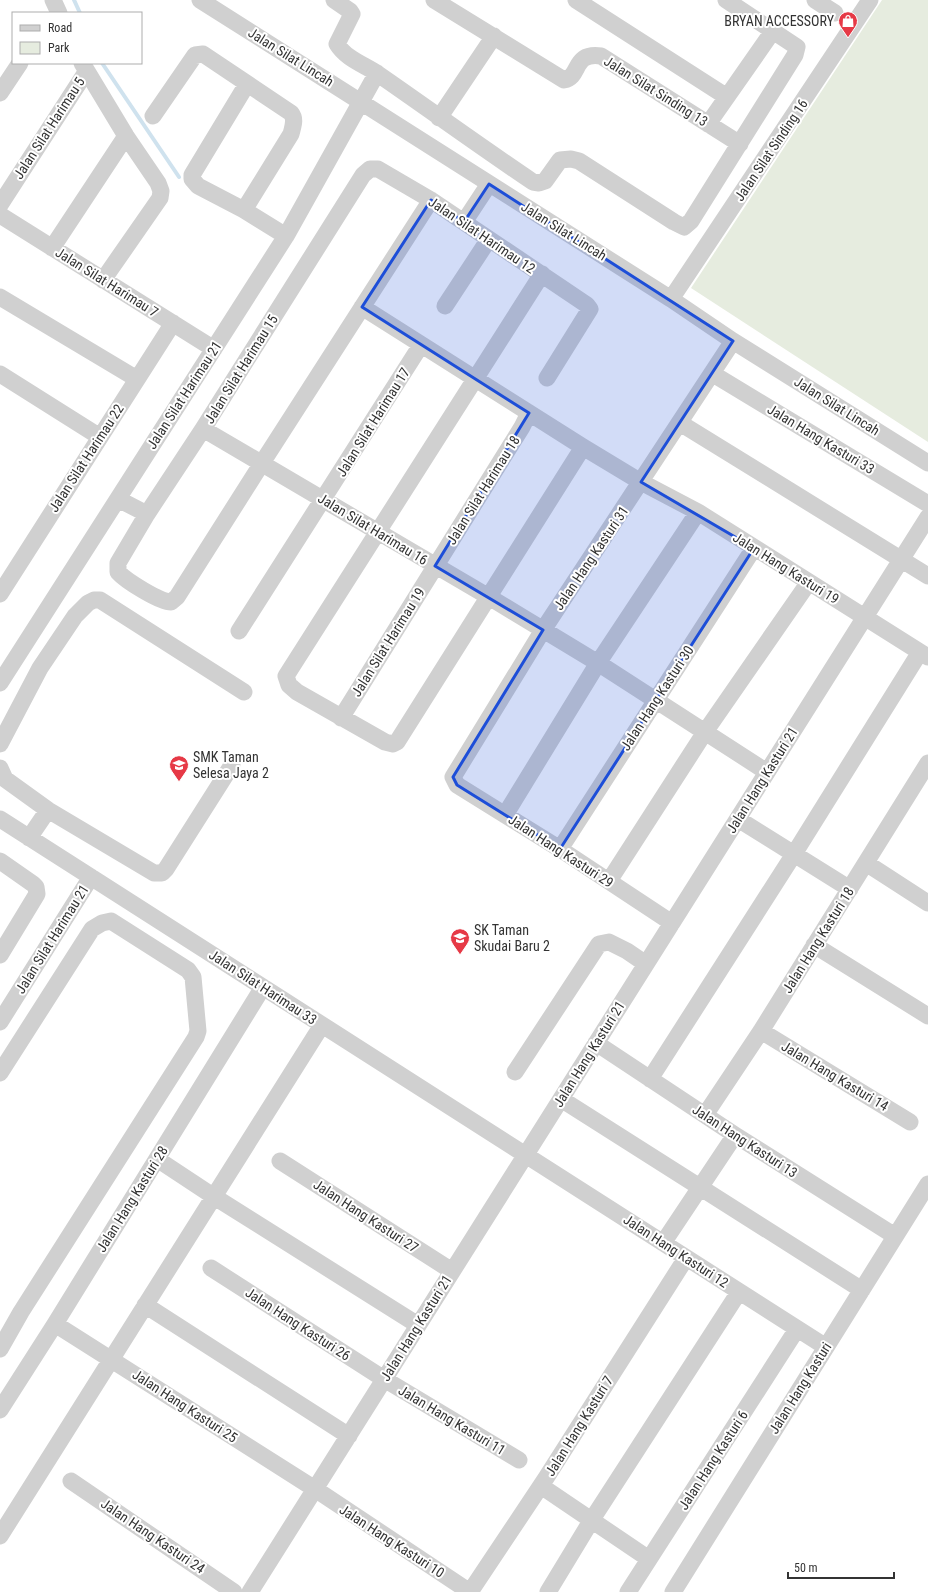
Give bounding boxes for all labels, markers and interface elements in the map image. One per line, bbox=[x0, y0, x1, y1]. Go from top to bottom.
shop icon: BRYAN ACCESSORY bbox=[837, 10, 859, 38]
legend bbox=[12, 12, 142, 64]
place label: BRYAN ACCESSORY bbox=[724, 13, 835, 29]
text: Road bbox=[48, 21, 72, 35]
street label: Jalan Silat Lincah bbox=[245, 24, 337, 90]
text: Park bbox=[48, 41, 70, 55]
street label: Jalan Silat Sinding 13 bbox=[601, 53, 711, 129]
street label: Jalan Silat Harimau 5 bbox=[10, 74, 88, 182]
street label: Jalan Silat Sinding 16 bbox=[731, 96, 811, 204]
street label: Jalan Silat Harimau 12 bbox=[426, 193, 538, 277]
street label: Jalan Silat Lincah bbox=[518, 198, 610, 264]
street label: Jalan Silat Harimau 7 bbox=[53, 244, 161, 320]
street label: Jalan Silat Harimau 15 bbox=[201, 312, 281, 426]
street label: Jalan Silat Harimau 21 bbox=[143, 338, 225, 452]
street label: Jalan Silat Harimau 17 bbox=[333, 365, 413, 479]
street label: Jalan Silat Lincah bbox=[791, 373, 883, 439]
street label: Jalan Silat Harimau 22 bbox=[45, 401, 127, 515]
street label: Jalan Hang Kasturi 33 bbox=[765, 401, 877, 477]
street label: Jalan Silat Harimau 18 bbox=[443, 433, 523, 547]
street label: Jalan Silat Harimau 16 bbox=[315, 490, 431, 568]
street label: Jalan Hang Kasturi 31 bbox=[550, 503, 632, 613]
street label: Jalan Hang Kasturi 19 bbox=[730, 529, 842, 607]
street label: Jalan Silat Harimau 19 bbox=[348, 585, 428, 699]
street label: Jalan Hang Kasturi 30 bbox=[617, 642, 697, 753]
street label: Jalan Hang Kasturi 21 bbox=[723, 724, 801, 836]
place label: SMK Taman Selesa Jaya 2 bbox=[193, 749, 269, 781]
school or university icon: SMK Taman Selesa Jaya 2 bbox=[168, 754, 190, 782]
street label: Jalan Hang Kasturi 29 bbox=[506, 811, 616, 891]
street label: Jalan Silat Harimau 21 bbox=[12, 882, 92, 996]
street label: Jalan Hang Kasturi 18 bbox=[779, 884, 857, 996]
place label: SK Taman Skudai Baru 2 bbox=[474, 922, 550, 954]
school or university icon: SK Taman Skudai Baru 2 bbox=[449, 927, 471, 955]
street label: Jalan Silat Harimau 33 bbox=[206, 946, 320, 1028]
street label: Jalan Hang Kasturi 21 bbox=[550, 998, 628, 1110]
street label: Jalan Hang Kasturi 14 bbox=[779, 1038, 891, 1114]
street label: Jalan Hang Kasturi 13 bbox=[690, 1101, 800, 1181]
street label: Jalan Hang Kasturi 28 bbox=[93, 1143, 171, 1255]
street label: Jalan Hang Kasturi 27 bbox=[311, 1176, 422, 1256]
street label: Jalan Hang Kasturi 12 bbox=[621, 1211, 732, 1291]
street label: Jalan Hang Kasturi 21 bbox=[377, 1272, 455, 1384]
street label: Jalan Hang Kasturi 26 bbox=[243, 1284, 354, 1364]
street label: Jalan Hang Kasturi bbox=[765, 1339, 835, 1437]
street label: Jalan Hang Kasturi 25 bbox=[130, 1366, 241, 1446]
street label: Jalan Hang Kasturi 7 bbox=[542, 1373, 616, 1479]
street label: Jalan Hang Kasturi 11 bbox=[396, 1382, 508, 1458]
street label: Jalan Hang Kasturi 6 bbox=[675, 1407, 751, 1513]
street label: Jalan Hang Kasturi 24 bbox=[98, 1495, 208, 1577]
street label: Jalan Hang Kasturi 10 bbox=[337, 1501, 448, 1581]
scale bar bbox=[788, 1554, 894, 1580]
text: 50 m bbox=[794, 1561, 818, 1575]

